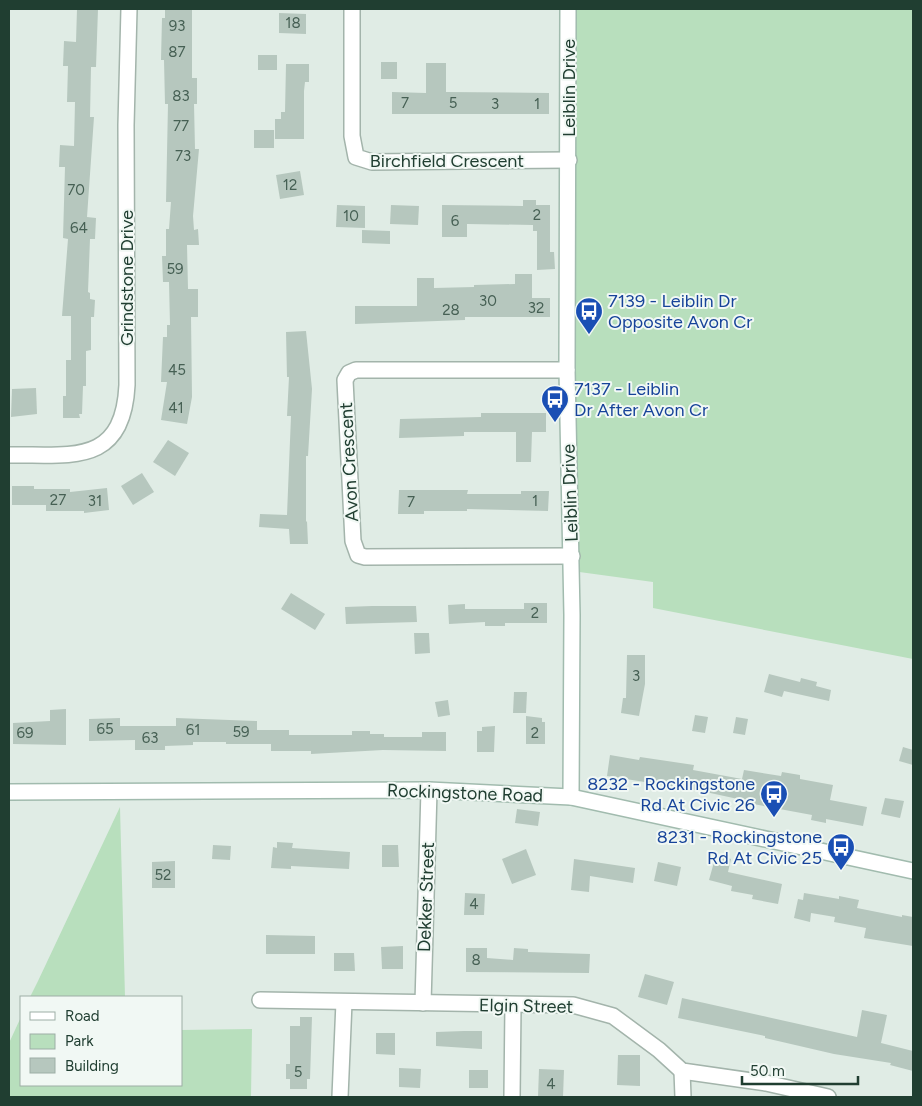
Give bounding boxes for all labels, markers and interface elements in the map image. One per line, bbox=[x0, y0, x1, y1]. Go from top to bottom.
house number: 18 bbox=[285, 14, 301, 32]
house number: 93 bbox=[169, 17, 185, 35]
street label: Leiblin Drive bbox=[558, 39, 580, 137]
house number: 87 bbox=[168, 43, 186, 61]
house number: 83 bbox=[172, 87, 190, 105]
house number: 7 bbox=[401, 94, 409, 112]
house number: 5 bbox=[449, 94, 457, 112]
house number: 3 bbox=[491, 95, 499, 113]
house number: 1 bbox=[534, 95, 540, 113]
house number: 77 bbox=[173, 117, 189, 135]
house number: 73 bbox=[175, 147, 191, 165]
street label: Birchfield Crescent bbox=[370, 150, 524, 172]
house number: 12 bbox=[283, 176, 297, 194]
house number: 70 bbox=[67, 181, 85, 199]
house number: 2 bbox=[533, 206, 541, 224]
house number: 10 bbox=[343, 207, 359, 225]
street label: Grindstone Drive bbox=[116, 210, 138, 346]
house number: 6 bbox=[451, 212, 460, 230]
house number: 64 bbox=[70, 219, 88, 237]
house number: 59 bbox=[166, 260, 184, 278]
place label: 7139 - Leiblin Dr Opposite Avon Cr bbox=[608, 290, 752, 333]
house number: 30 bbox=[479, 292, 497, 310]
bus stop icon: 7139 - Leiblin Dr Opposite Avon Cr bbox=[574, 296, 604, 335]
house number: 32 bbox=[528, 299, 544, 317]
house number: 28 bbox=[442, 301, 460, 319]
house number: 45 bbox=[168, 361, 186, 379]
place label: 7137 - Leiblin Dr After Avon Cr bbox=[574, 378, 708, 421]
bus stop icon: 7137 - Leiblin Dr After Avon Cr bbox=[540, 384, 570, 423]
house number: 41 bbox=[168, 399, 184, 417]
street label: Avon Crescent bbox=[335, 401, 363, 522]
street label: Leiblin Drive bbox=[557, 443, 583, 542]
house number: 27 bbox=[50, 491, 66, 509]
house number: 31 bbox=[88, 492, 102, 510]
house number: 1 bbox=[532, 492, 538, 510]
house number: 7 bbox=[407, 493, 415, 511]
house number: 2 bbox=[531, 604, 539, 622]
house number: 3 bbox=[632, 667, 640, 685]
house number: 65 bbox=[96, 720, 114, 738]
house number: 61 bbox=[186, 721, 200, 739]
house number: 59 bbox=[232, 723, 250, 741]
house number: 69 bbox=[17, 724, 33, 742]
house number: 2 bbox=[531, 724, 539, 742]
house number: 63 bbox=[142, 729, 158, 747]
place label: 8232 - Rockingstone Rd At Civic 26 bbox=[587, 773, 755, 816]
street label: Rockingstone Road bbox=[387, 779, 543, 807]
bus stop icon: 8232 - Rockingstone Rd At Civic 26 bbox=[759, 779, 789, 818]
place label: 8231 - Rockingstone Rd At Civic 25 bbox=[657, 826, 822, 869]
bus stop icon: 8231 - Rockingstone Rd At Civic 25 bbox=[826, 832, 856, 871]
street label: Dekker Street bbox=[413, 841, 439, 952]
house number: 52 bbox=[154, 866, 172, 884]
house number: 4 bbox=[469, 895, 479, 913]
house number: 8 bbox=[471, 951, 481, 969]
street label: Elgin Street bbox=[479, 994, 574, 1018]
legend bbox=[20, 996, 182, 1086]
text: Road bbox=[65, 1007, 100, 1025]
text: Park bbox=[65, 1032, 94, 1050]
scale bar bbox=[742, 1054, 858, 1086]
text: Building bbox=[65, 1057, 119, 1075]
text: 50 m bbox=[750, 1062, 785, 1080]
house number: 5 bbox=[294, 1063, 302, 1081]
house number: 4 bbox=[546, 1075, 556, 1093]

